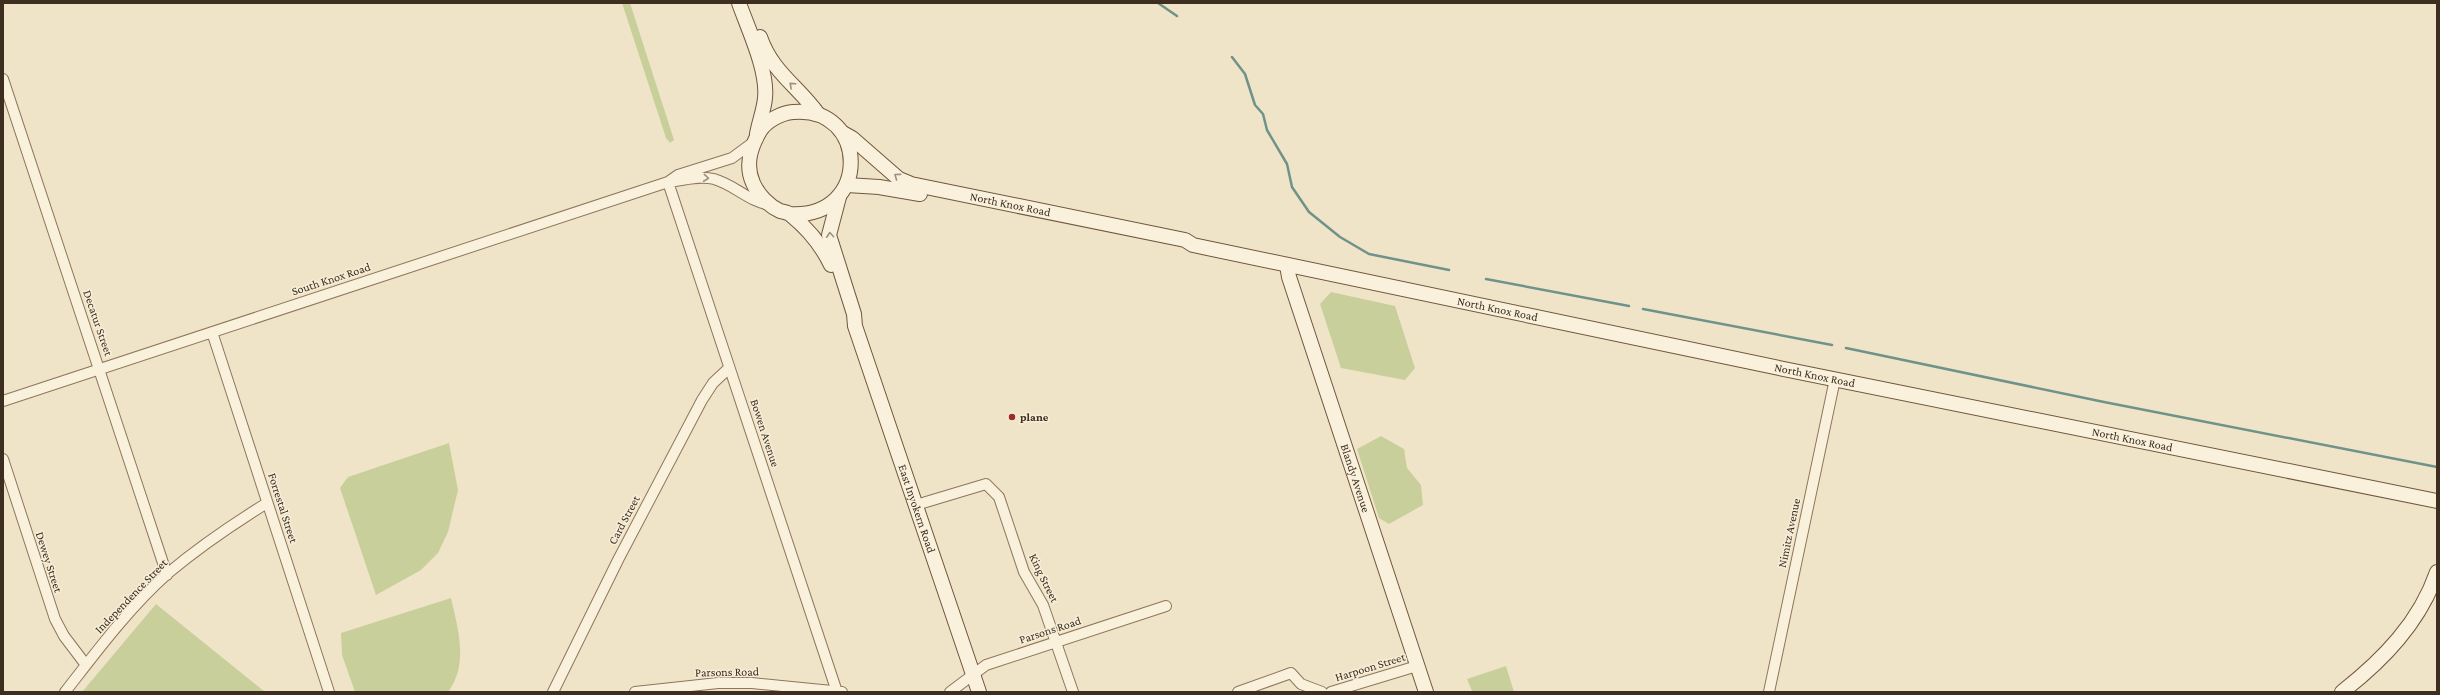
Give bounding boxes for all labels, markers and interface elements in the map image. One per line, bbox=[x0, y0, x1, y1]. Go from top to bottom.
one-way arrow bbox=[789, 83, 797, 90]
one-way arrow bbox=[703, 174, 709, 183]
one-way arrow bbox=[895, 174, 902, 181]
street label: North Knox Road bbox=[969, 189, 1053, 220]
one-way arrow bbox=[826, 232, 835, 238]
street label: South Knox Road bbox=[290, 259, 373, 298]
street label: Decatur Street bbox=[80, 288, 116, 359]
street label: North Knox Road bbox=[1456, 294, 1540, 324]
street label: North Knox Road bbox=[1773, 360, 1857, 390]
street label: Bowen Avenue bbox=[747, 397, 783, 469]
place label: plane bbox=[1020, 410, 1049, 424]
marker: plane bbox=[1007, 412, 1017, 422]
street label: North Knox Road bbox=[2091, 424, 2175, 455]
street label: Blandy Avenue bbox=[1338, 442, 1373, 514]
street label: East Inyokern Road bbox=[895, 462, 939, 555]
street label: Forrestal Street bbox=[265, 471, 301, 546]
street label: Card Street bbox=[605, 492, 643, 547]
street label: Nimitz Avenue bbox=[1775, 497, 1803, 569]
street label: Dewey Street bbox=[33, 530, 66, 595]
street label: King Street bbox=[1026, 551, 1062, 606]
street label: Independence Street bbox=[92, 555, 171, 636]
street label: Parsons Road bbox=[1017, 613, 1083, 647]
street label: Harpoon Street bbox=[1333, 649, 1408, 684]
street label: Parsons Road bbox=[695, 664, 760, 680]

